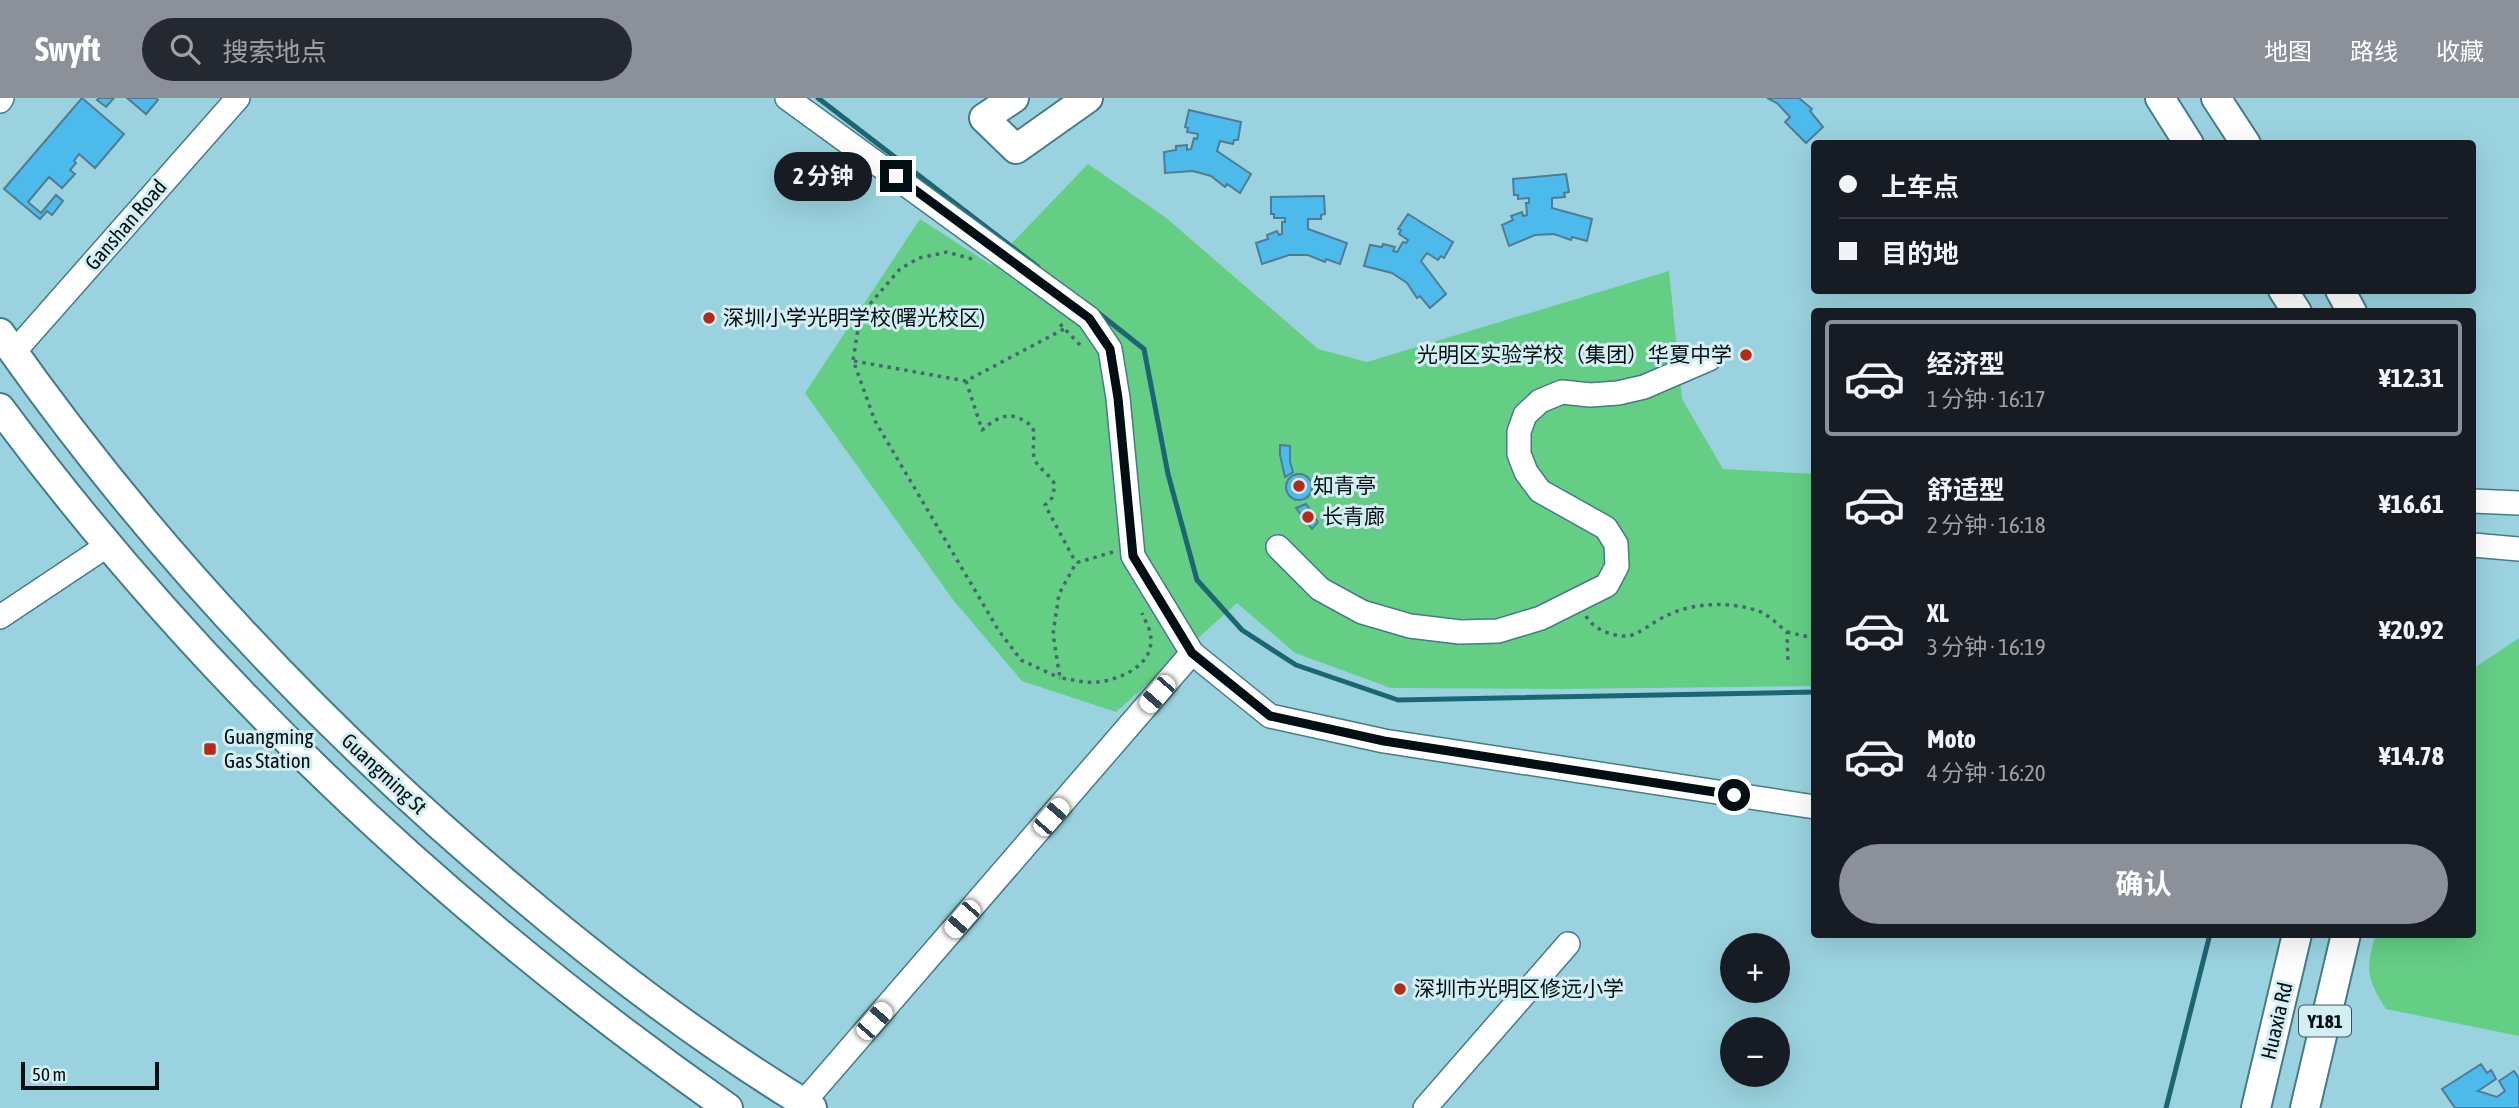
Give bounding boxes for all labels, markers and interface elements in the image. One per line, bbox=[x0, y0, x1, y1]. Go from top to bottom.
search box bbox=[142, 18, 632, 81]
text: Swyft bbox=[35, 30, 100, 68]
icon: search bbox=[166, 30, 204, 68]
text: 搜索地点 bbox=[222, 37, 326, 67]
text: 地图 bbox=[2264, 38, 2312, 65]
text: 路线 bbox=[2350, 38, 2398, 65]
text: 收藏 bbox=[2436, 38, 2484, 65]
callout: 2 分钟 bbox=[774, 152, 872, 200]
route end bbox=[880, 160, 912, 192]
text: 2 分钟 bbox=[793, 163, 853, 189]
text: 上车点 bbox=[1881, 172, 1959, 202]
street label: Ganshan Road bbox=[80, 174, 171, 274]
text: 目的地 bbox=[1881, 239, 1959, 269]
place label: 深圳小学光明学校(曙光校区) bbox=[723, 305, 985, 329]
marker: 深圳小学光明学校(曙光校区) bbox=[701, 310, 717, 326]
place label: 光明区实验学校（集团）华夏中学 bbox=[1417, 342, 1732, 366]
marker: 光明区实验学校（集团）华夏中学 bbox=[1738, 347, 1754, 363]
icon: car bbox=[1843, 347, 1906, 410]
text: 经济型 bbox=[1927, 349, 2005, 379]
text: ¥12.31 bbox=[2379, 363, 2444, 393]
text: 1 分钟 · 16:17 bbox=[1927, 386, 2046, 412]
place label: 知青亭 bbox=[1313, 473, 1376, 497]
icon: car bbox=[1843, 473, 1906, 536]
text: 舒适型 bbox=[1927, 475, 2005, 505]
marker: 知青亭 bbox=[1291, 478, 1307, 494]
text: ¥16.61 bbox=[2379, 489, 2444, 519]
place label: 长青廊 bbox=[1322, 504, 1385, 528]
marker: 长青廊 bbox=[1300, 509, 1316, 525]
text: 2 分钟 · 16:18 bbox=[1927, 512, 2046, 538]
text: XL bbox=[1927, 598, 1949, 628]
icon: car bbox=[1843, 599, 1906, 662]
text: ¥20.92 bbox=[2379, 615, 2444, 645]
text: 3 分钟 · 16:19 bbox=[1927, 634, 2046, 660]
car bbox=[1136, 671, 1179, 717]
place label: Guangming Gas Station bbox=[224, 724, 313, 772]
text: Moto bbox=[1927, 724, 1976, 754]
icon: car bbox=[1843, 725, 1906, 788]
street label: Guangming St bbox=[337, 728, 432, 819]
marker: Guangming Gas Station bbox=[202, 741, 218, 757]
text: ¥14.78 bbox=[2379, 741, 2444, 771]
text: 4 分钟 · 16:20 bbox=[1927, 760, 2046, 786]
route start bbox=[1718, 779, 1750, 811]
car bbox=[1030, 794, 1073, 840]
button: 确认 bbox=[1839, 844, 2448, 924]
car bbox=[941, 896, 984, 942]
map controls bbox=[1720, 933, 1790, 1087]
button: + bbox=[1720, 933, 1790, 1003]
place label: 深圳市光明区修远小学 bbox=[1414, 976, 1624, 1000]
street label: Huaxia Rd bbox=[2256, 980, 2297, 1062]
marker: 深圳市光明区修远小学 bbox=[1392, 981, 1408, 997]
car bbox=[853, 998, 896, 1044]
road number: Y181 bbox=[2299, 1006, 2351, 1037]
button: − bbox=[1720, 1017, 1790, 1087]
scale bar bbox=[21, 1059, 159, 1091]
text: 50 m bbox=[32, 1063, 66, 1085]

